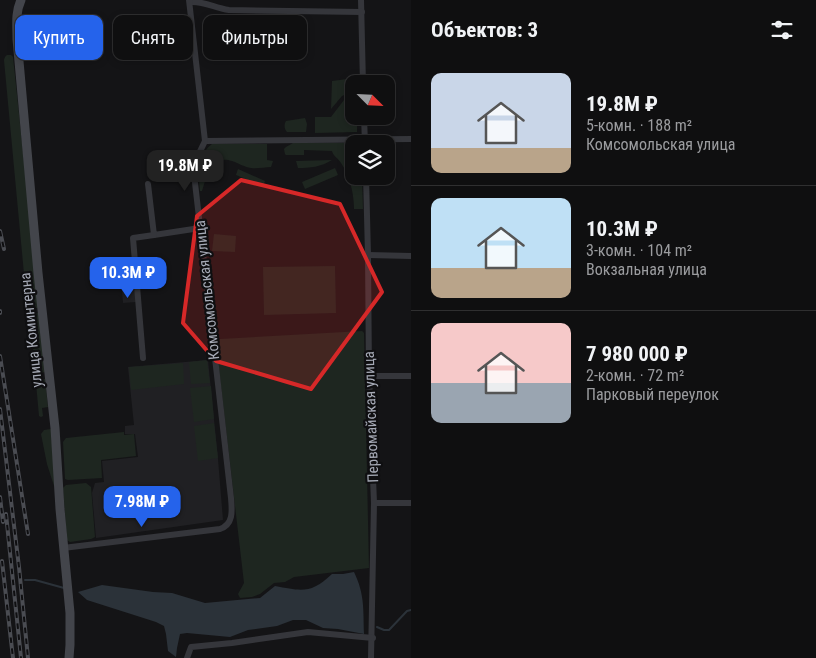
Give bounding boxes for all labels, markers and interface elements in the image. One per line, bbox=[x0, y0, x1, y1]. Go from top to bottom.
chip: Купить bbox=[15, 15, 103, 60]
chip: Снять bbox=[113, 15, 193, 60]
chip: Фильтры bbox=[203, 15, 307, 60]
icon: filters bbox=[768, 16, 796, 44]
text: Объектов: 3 bbox=[431, 18, 538, 42]
north arrow bbox=[345, 75, 395, 125]
map controls bbox=[345, 75, 395, 185]
text: 19.8M ₽ bbox=[586, 92, 658, 116]
icon: home bbox=[471, 93, 531, 153]
text: 5-комн. · 188 m² bbox=[586, 116, 692, 135]
button: layers bbox=[345, 135, 395, 185]
text: Комсомольская улица bbox=[586, 135, 735, 154]
pin: 19.8M ₽ bbox=[139, 150, 231, 192]
text: 19.8M ₽ bbox=[158, 156, 212, 175]
text: 10.3M ₽ bbox=[586, 217, 658, 241]
icon: home bbox=[471, 218, 531, 278]
street label: Комсомольская улица bbox=[191, 219, 223, 361]
text: 3-комн. · 104 m² bbox=[586, 241, 692, 260]
pin: 10.3M ₽ bbox=[82, 256, 174, 299]
text: Вокзальная улица bbox=[586, 260, 707, 279]
text: 10.3M ₽ bbox=[101, 263, 155, 282]
street label: улица Коминтерна bbox=[16, 272, 46, 388]
text: 7 980 000 ₽ bbox=[586, 342, 688, 366]
icon: home bbox=[471, 343, 531, 403]
street label: Первомайская улица bbox=[360, 351, 382, 483]
text: 2-комн. · 72 m² bbox=[586, 366, 684, 385]
text: Парковый переулок bbox=[586, 385, 719, 404]
pin: 7.98M ₽ bbox=[96, 486, 188, 528]
text: 7.98M ₽ bbox=[115, 492, 169, 511]

